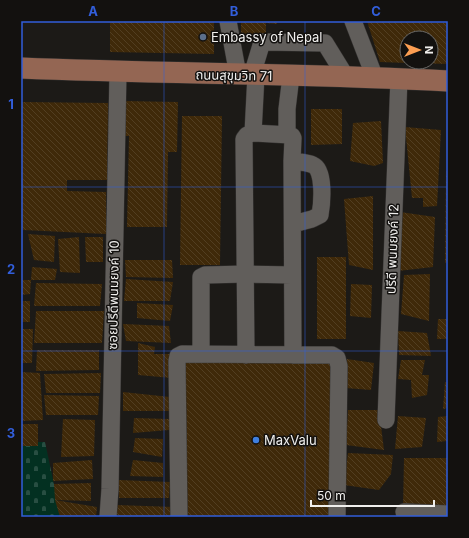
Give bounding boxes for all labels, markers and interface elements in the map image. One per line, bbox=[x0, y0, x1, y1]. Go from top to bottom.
text: A bbox=[88, 3, 98, 19]
text: B bbox=[230, 3, 239, 19]
text: C bbox=[371, 3, 381, 19]
place label: Embassy of Nepal bbox=[211, 29, 322, 45]
north arrow bbox=[399, 30, 439, 70]
marker: Embassy of Nepal bbox=[198, 32, 208, 42]
text: N bbox=[422, 46, 436, 54]
street label: ถนนสุขุมวิท 71 bbox=[195, 66, 273, 84]
text: 1 bbox=[8, 96, 14, 112]
street label: ปรีดี พนมยงค์ 12 bbox=[382, 204, 402, 294]
street label: ซอยปรีดีพนมยงค์ 10 bbox=[104, 240, 122, 350]
text: 2 bbox=[7, 261, 15, 277]
text: 3 bbox=[7, 425, 15, 441]
place label: MaxValu bbox=[264, 432, 317, 448]
marker: MaxValu bbox=[251, 435, 261, 445]
scale bar bbox=[311, 482, 434, 508]
text: 50 m bbox=[317, 488, 346, 503]

